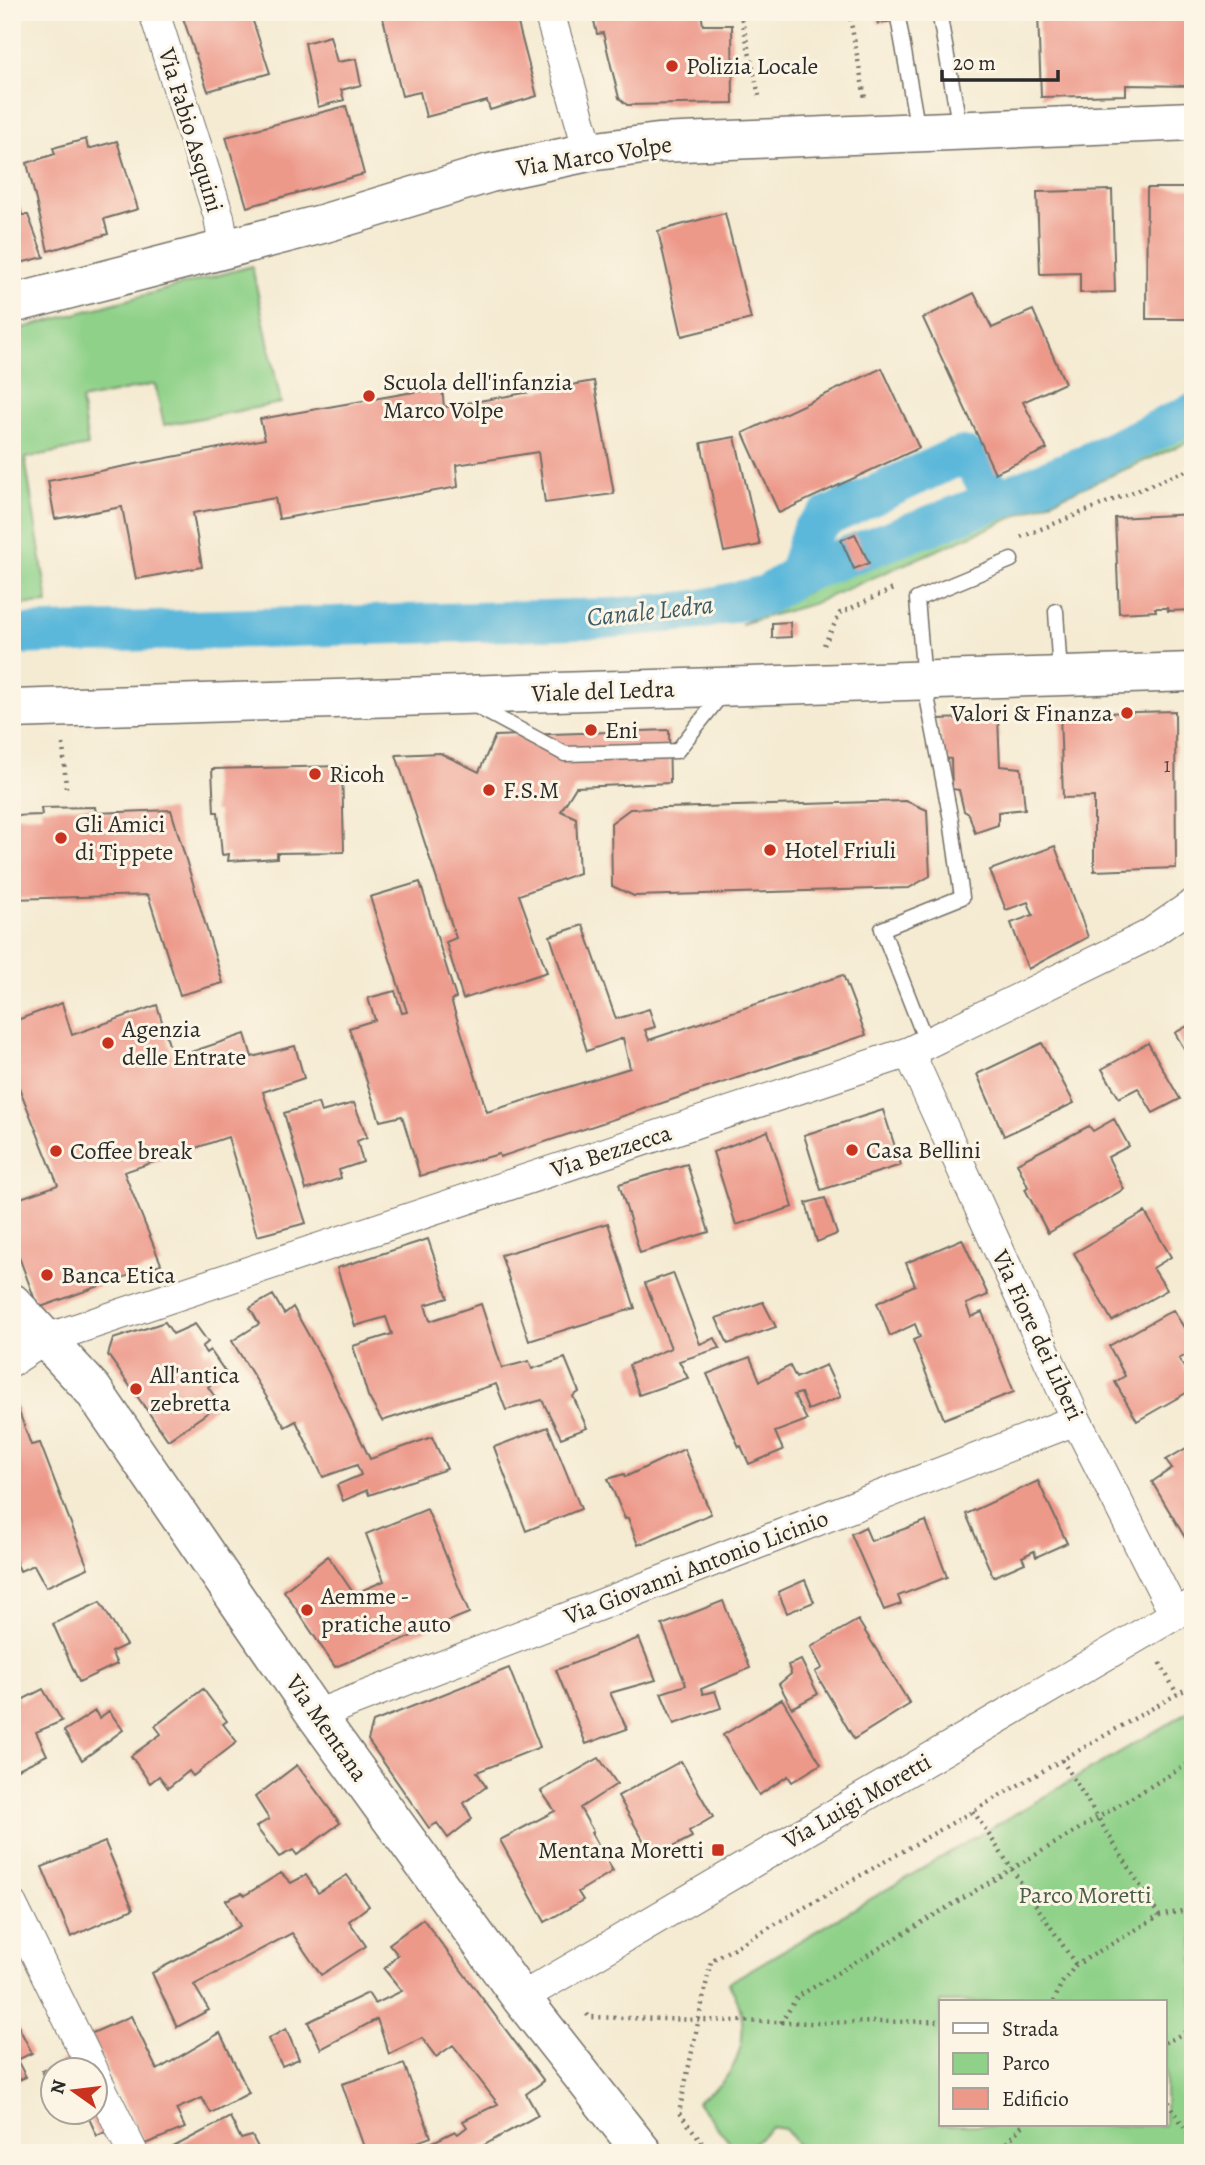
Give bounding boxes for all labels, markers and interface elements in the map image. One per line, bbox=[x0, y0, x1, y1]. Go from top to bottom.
scale bar bbox=[942, 38, 1058, 82]
street label: Via Fabio Asquini bbox=[151, 43, 231, 216]
text: 20 m bbox=[953, 49, 996, 77]
place label: Polizia Locale bbox=[686, 50, 818, 82]
marker: Polizia Locale bbox=[664, 58, 680, 74]
street label: Via Marco Volpe bbox=[513, 128, 674, 184]
place label: Scuola dell'infanzia Marco Volpe bbox=[383, 366, 573, 426]
marker: Scuola dell'infanzia Marco Volpe bbox=[361, 388, 377, 404]
water label: Canale Ledra bbox=[585, 587, 715, 635]
street label: Viale del Ledra bbox=[530, 672, 676, 710]
place label: Valori & Finanza bbox=[950, 697, 1114, 729]
marker: Valori & Finanza bbox=[1119, 705, 1135, 721]
place label: Eni bbox=[605, 714, 638, 746]
marker: Eni bbox=[583, 722, 599, 738]
house number: 1 bbox=[1163, 751, 1171, 779]
place label: Ricoh bbox=[329, 758, 385, 790]
marker: Ricoh bbox=[307, 766, 323, 782]
place label: F.S.M bbox=[503, 774, 559, 806]
marker: F.S.M bbox=[481, 782, 497, 798]
place label: Gli Amici di Tippete bbox=[75, 808, 173, 868]
marker: Gli Amici di Tippete bbox=[53, 830, 69, 846]
place label: Hotel Friuli bbox=[784, 834, 896, 866]
marker: Hotel Friuli bbox=[762, 842, 778, 858]
place label: Agenzia delle Entrate bbox=[121, 1013, 246, 1073]
marker: Agenzia delle Entrate bbox=[100, 1035, 116, 1051]
street label: Via Bezzecca bbox=[546, 1116, 676, 1186]
place label: Casa Bellini bbox=[866, 1134, 981, 1166]
place label: Coffee break bbox=[70, 1135, 193, 1167]
marker: Casa Bellini bbox=[844, 1142, 860, 1158]
marker: Coffee break bbox=[48, 1143, 64, 1159]
street label: Via Fiore dei Liberi bbox=[984, 1244, 1091, 1425]
place label: Banca Etica bbox=[61, 1259, 176, 1291]
marker: Banca Etica bbox=[39, 1267, 55, 1283]
place label: All'antica zebretta bbox=[149, 1359, 240, 1419]
marker: All'antica zebretta bbox=[128, 1381, 144, 1397]
street label: Via Giovanni Antonio Licinio bbox=[558, 1502, 833, 1633]
place label: Aemme - pratiche auto bbox=[320, 1580, 451, 1640]
marker: Aemme - pratiche auto bbox=[299, 1602, 315, 1618]
street label: Via Mentana bbox=[278, 1667, 376, 1788]
street label: Via Luigi Moretti bbox=[776, 1746, 937, 1857]
place label: Mentana Moretti bbox=[538, 1834, 704, 1866]
marker: Mentana Moretti bbox=[710, 1842, 726, 1858]
park label: Parco Moretti bbox=[1018, 1879, 1152, 1911]
legend bbox=[939, 2000, 1166, 2126]
text: Strada bbox=[1002, 2015, 1059, 2043]
text: Parco bbox=[1002, 2049, 1050, 2077]
north arrow bbox=[38, 2056, 108, 2126]
text: N bbox=[44, 2077, 73, 2097]
text: Edificio bbox=[1002, 2085, 1069, 2113]

